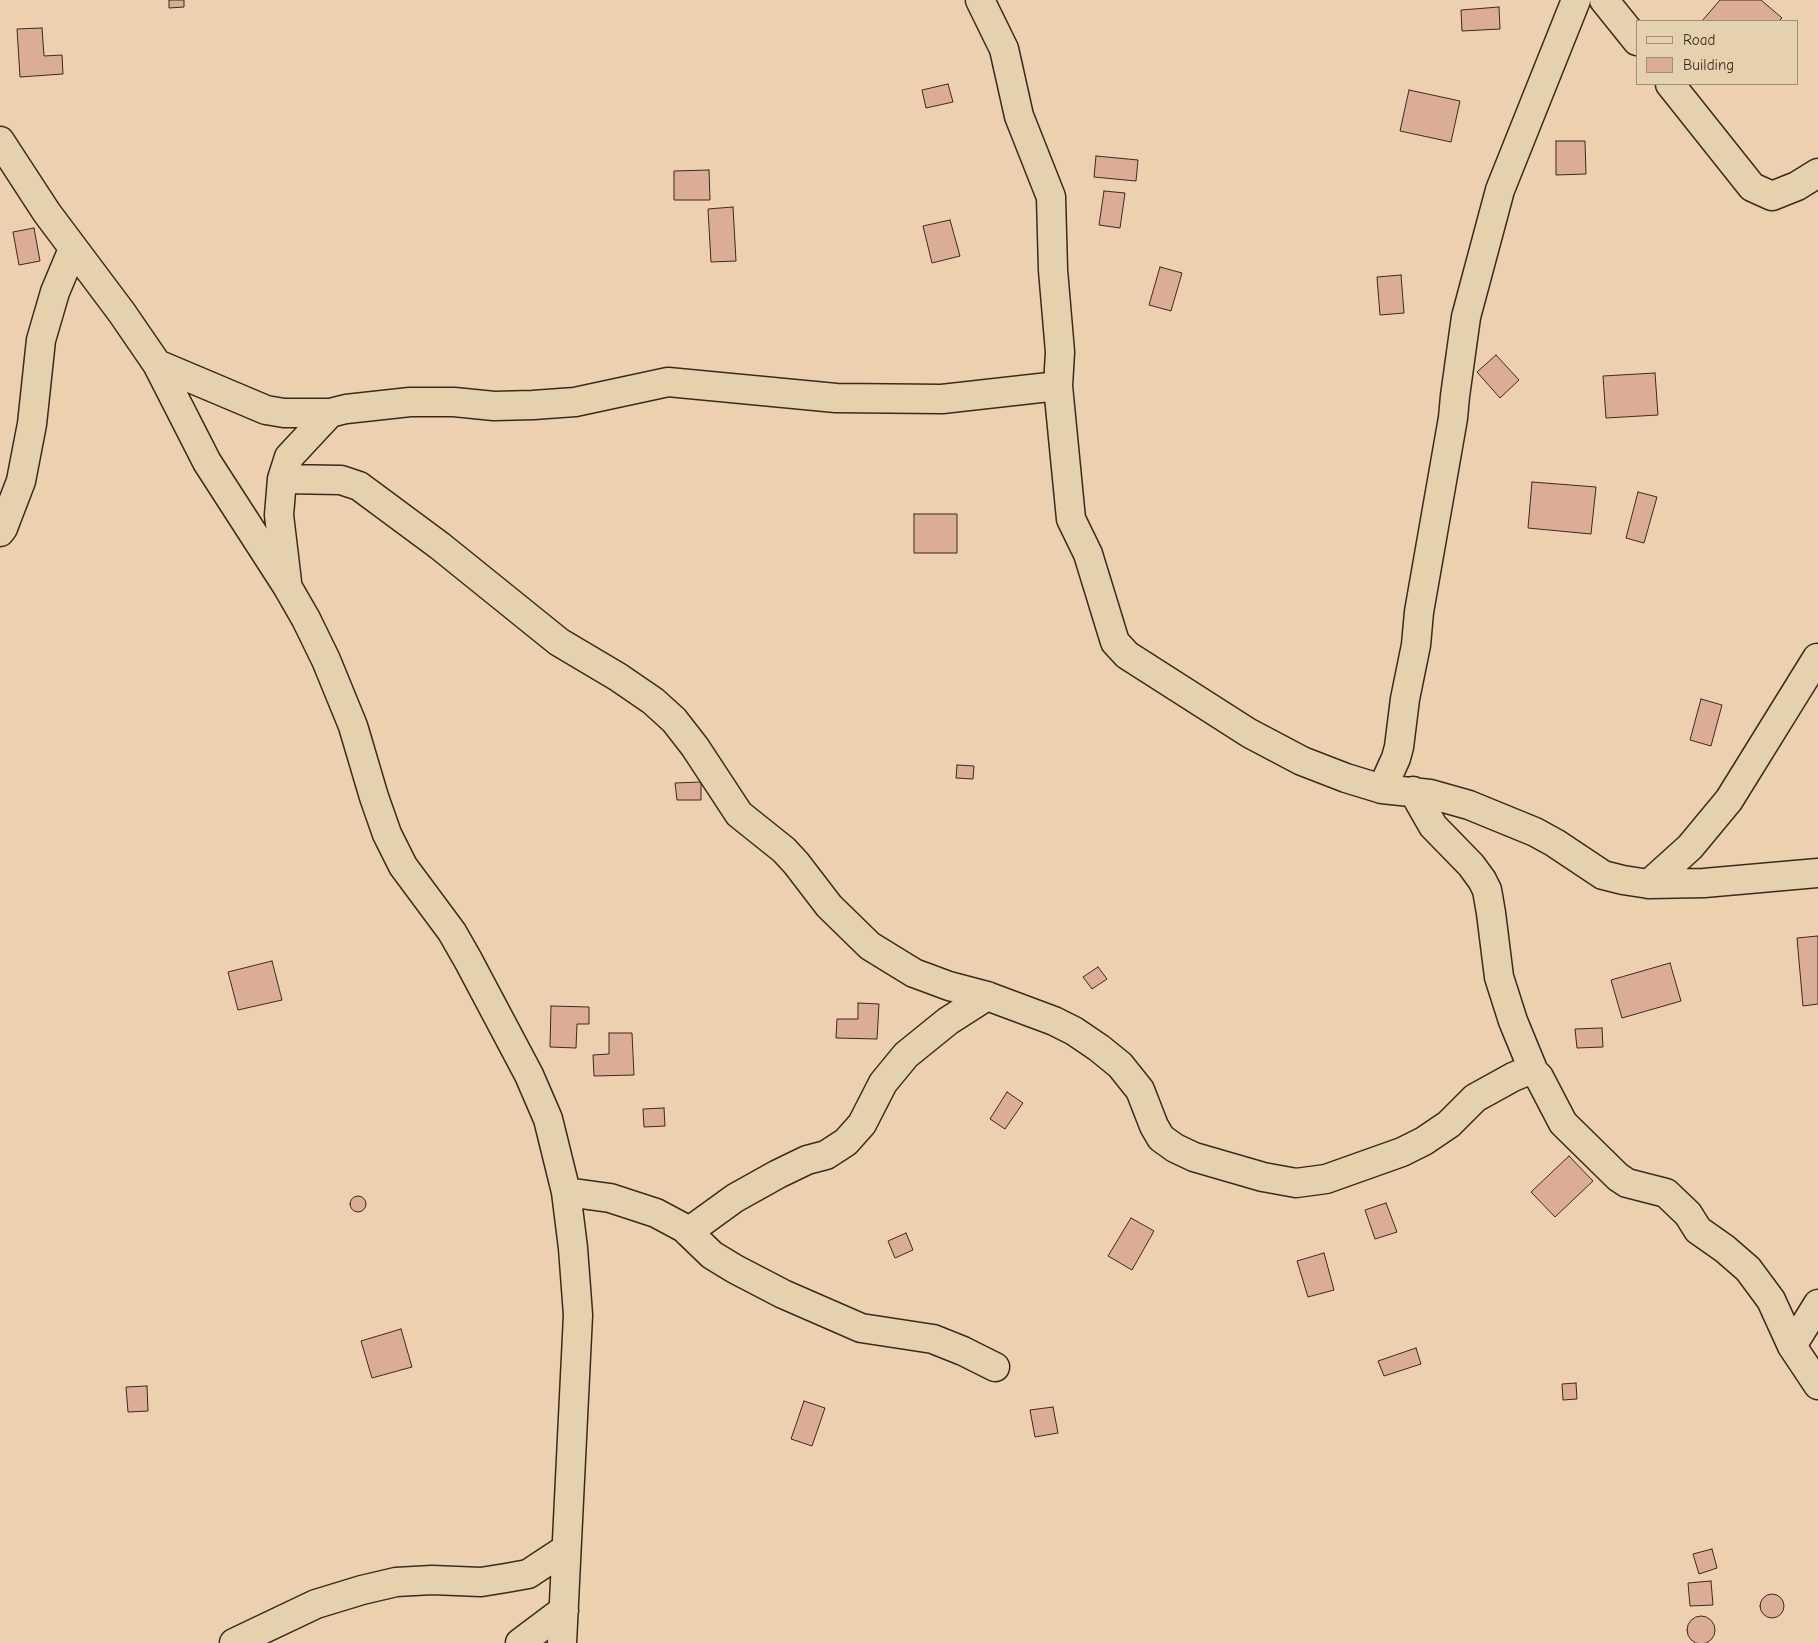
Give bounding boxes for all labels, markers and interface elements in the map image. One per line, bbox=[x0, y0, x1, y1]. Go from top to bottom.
legend bbox=[1636, 20, 1798, 85]
text: Road bbox=[1683, 31, 1715, 49]
text: Building bbox=[1683, 56, 1734, 74]

